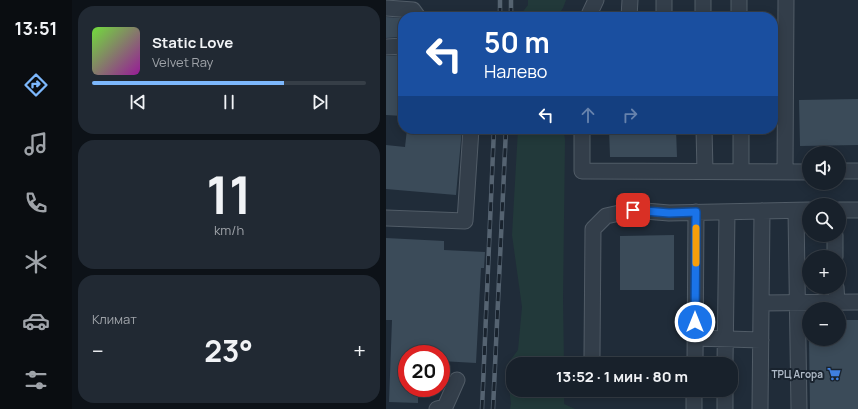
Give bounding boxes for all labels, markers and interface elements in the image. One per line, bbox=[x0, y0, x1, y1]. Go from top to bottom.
text: 13:51 bbox=[15, 16, 57, 40]
text: 50 m bbox=[484, 23, 550, 61]
icon: left bbox=[418, 28, 470, 80]
text: Static Love bbox=[152, 32, 233, 53]
text: Velvet Ray bbox=[152, 53, 213, 71]
text: Налево bbox=[484, 59, 548, 83]
icon: directions bbox=[22, 71, 50, 99]
icon: previous bbox=[127, 91, 149, 113]
icon: pause bbox=[218, 91, 240, 113]
icon: next bbox=[309, 91, 331, 113]
icon: left bbox=[535, 104, 557, 126]
icon: ahead bbox=[577, 104, 599, 126]
icon: right bbox=[619, 104, 641, 126]
icon: music bbox=[22, 130, 50, 158]
map controls bbox=[802, 146, 846, 346]
button: sound bbox=[802, 146, 846, 190]
text: 11 bbox=[206, 159, 252, 230]
icon: phone bbox=[22, 189, 50, 217]
pin bbox=[616, 193, 650, 227]
button: search bbox=[802, 198, 846, 242]
icon: arrive bbox=[622, 199, 644, 221]
text: km/h bbox=[214, 221, 244, 239]
icon: climate bbox=[22, 248, 50, 276]
button: + bbox=[802, 250, 846, 294]
position arrow bbox=[674, 301, 716, 343]
button: − bbox=[802, 302, 846, 346]
icon: car bbox=[22, 307, 50, 335]
text: Климат bbox=[92, 310, 137, 328]
text: 23° bbox=[204, 330, 253, 371]
text: − bbox=[92, 336, 104, 366]
text: + bbox=[353, 336, 366, 366]
speed limit sign: 20 bbox=[398, 345, 450, 397]
icon: filters bbox=[22, 366, 50, 394]
text: 13:52 · 1 мин · 80 m bbox=[556, 366, 688, 387]
supermarket icon: ТРЦ Агора bbox=[826, 366, 842, 382]
place label: ТРЦ Агора bbox=[772, 367, 823, 381]

